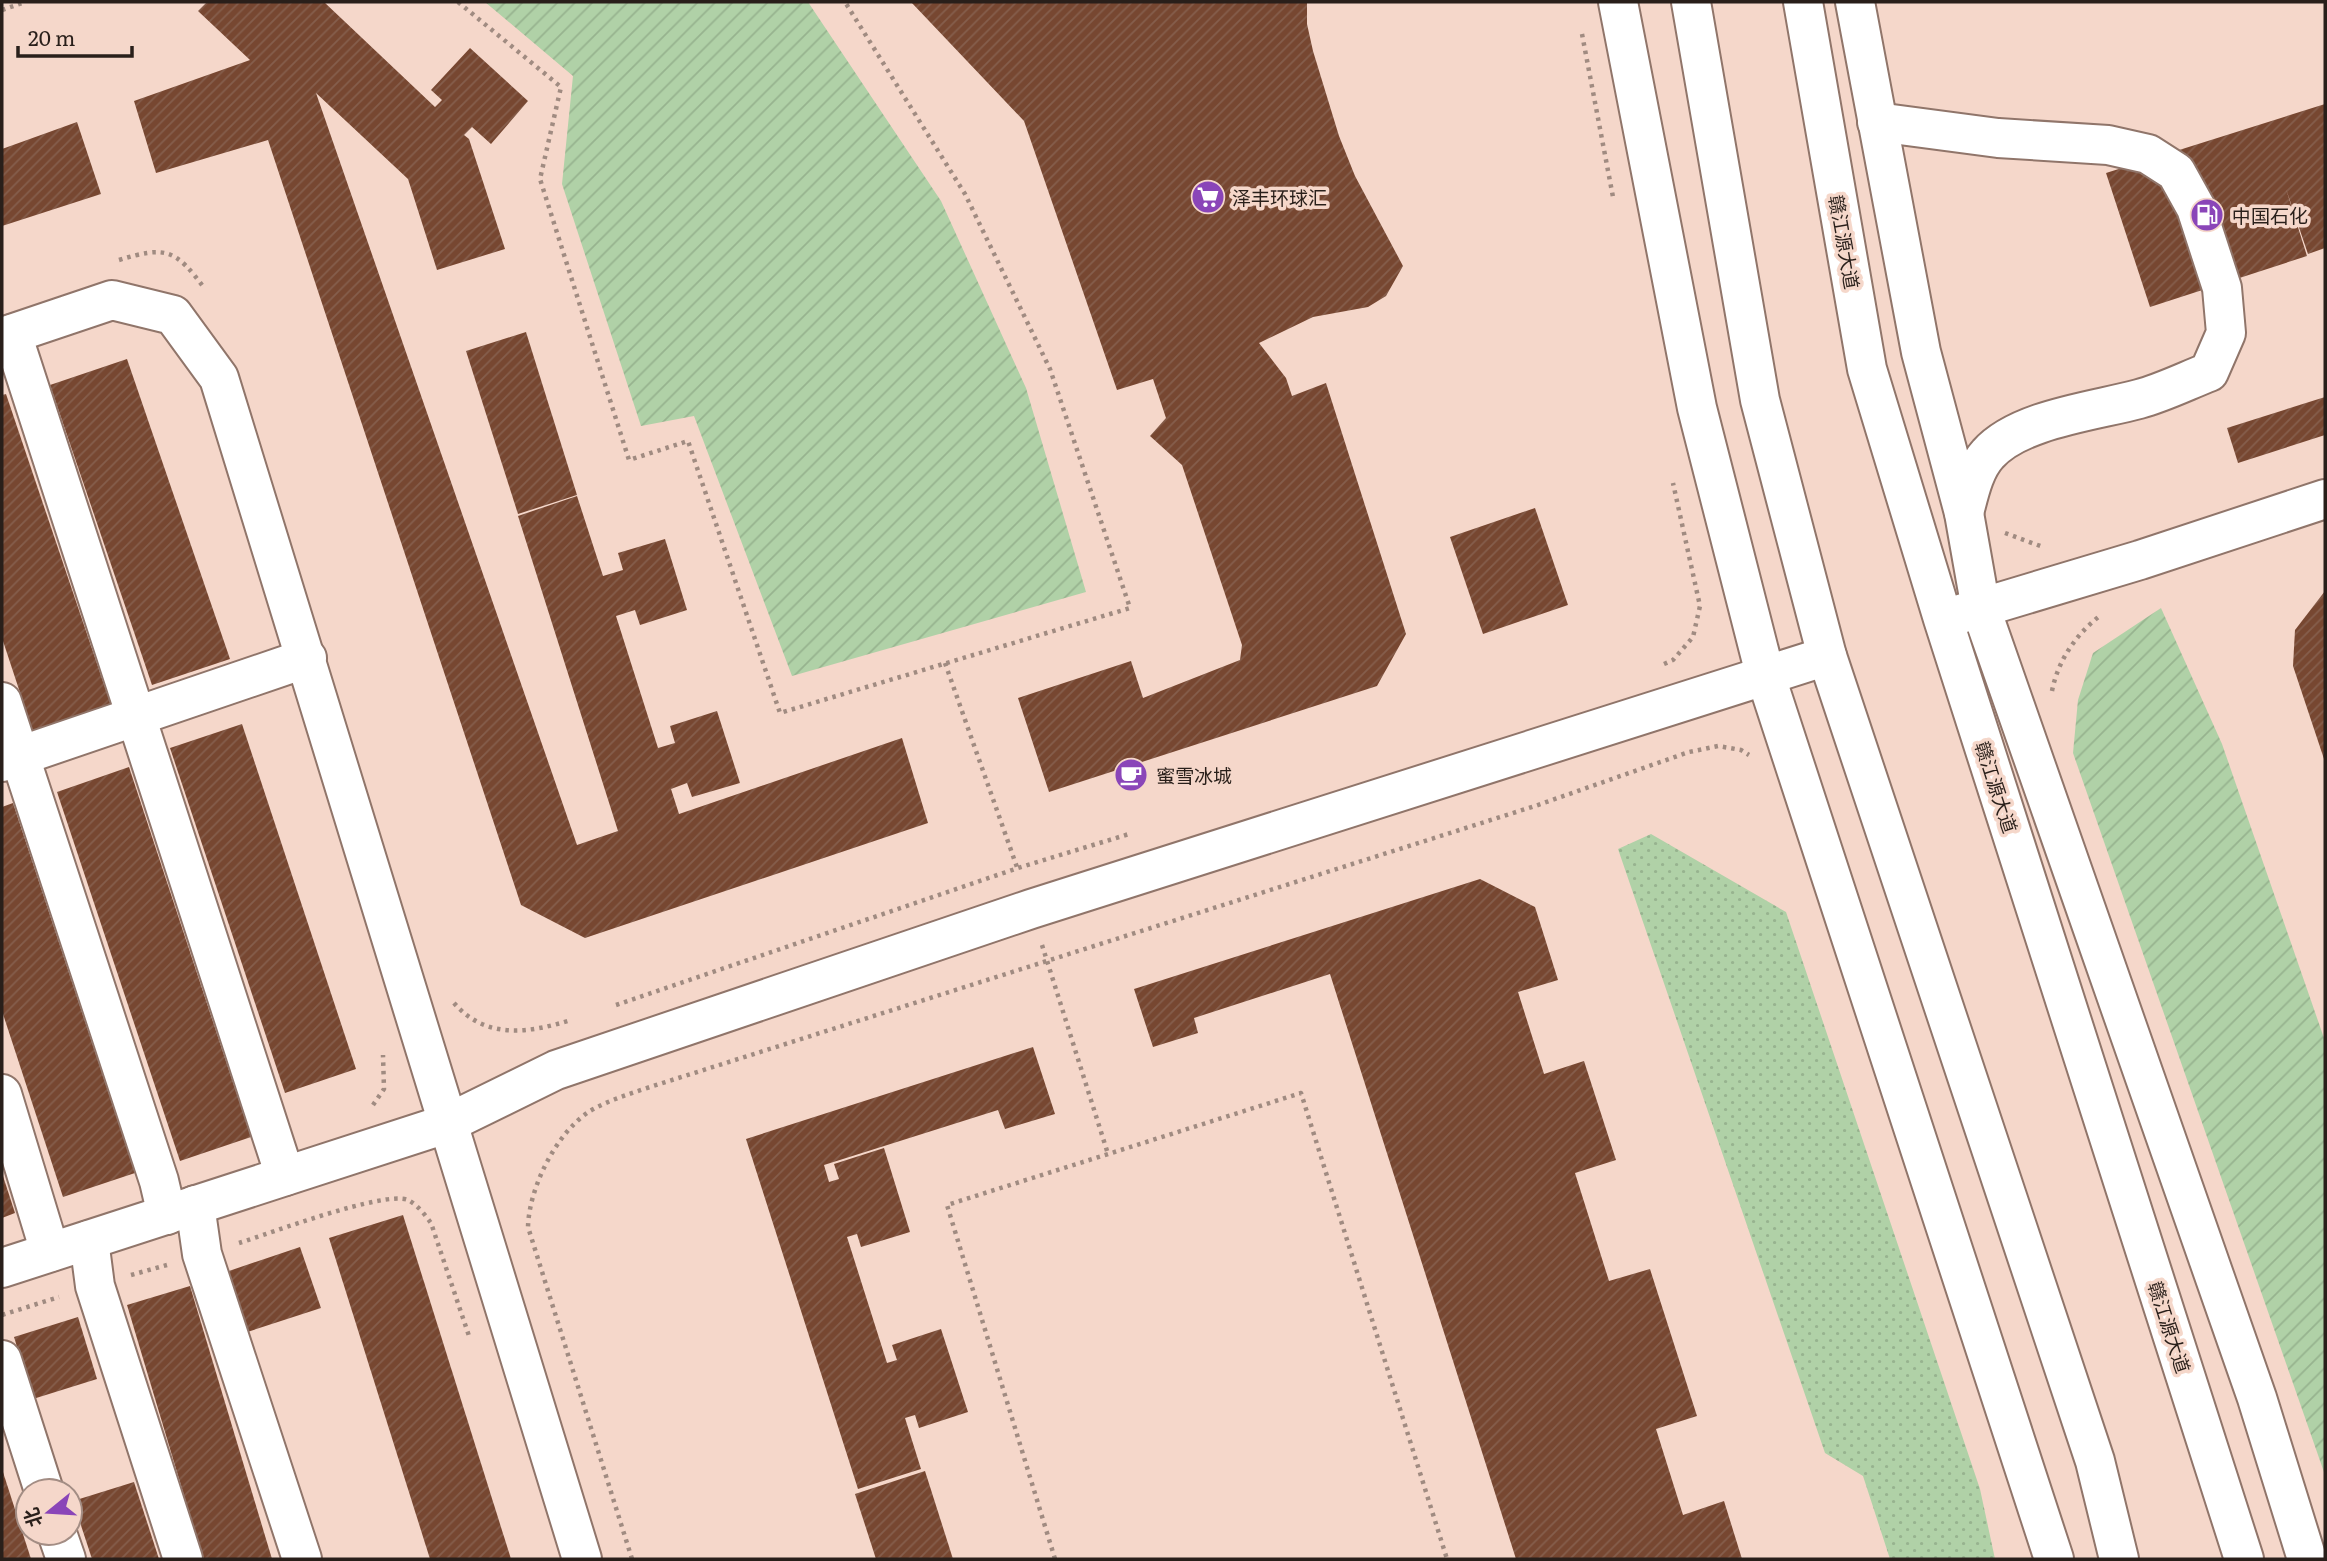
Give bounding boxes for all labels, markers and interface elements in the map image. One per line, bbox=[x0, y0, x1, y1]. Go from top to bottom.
scale bar bbox=[18, 14, 131, 58]
text: 20 m bbox=[28, 21, 75, 52]
supermarket icon: 泽丰环球汇 bbox=[1189, 178, 1227, 216]
place label: 泽丰环球汇 bbox=[1232, 183, 1327, 211]
street label: 赣江源大道 bbox=[1823, 193, 1867, 291]
fuel station icon: 中国石化 bbox=[2188, 196, 2226, 234]
place label: 中国石化 bbox=[2232, 201, 2308, 229]
street label: 赣江源大道 bbox=[1969, 737, 2025, 837]
cafe icon: 蜜雪冰城 bbox=[1112, 756, 1150, 794]
place label: 蜜雪冰城 bbox=[1156, 761, 1232, 789]
street label: 赣江源大道 bbox=[2142, 1277, 2198, 1377]
north arrow bbox=[14, 1477, 84, 1547]
text: 北 bbox=[16, 1504, 48, 1531]

